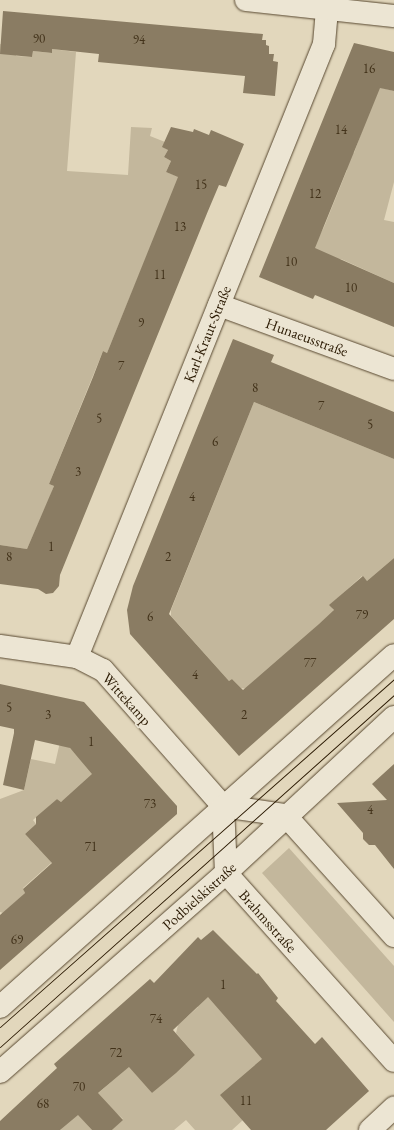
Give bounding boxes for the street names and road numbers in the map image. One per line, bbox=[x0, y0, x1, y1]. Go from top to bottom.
street label: Karl-Kraut-Straße bbox=[179, 283, 235, 385]
street label: Hunaeusstraße bbox=[263, 314, 351, 360]
street label: Wittekamp bbox=[99, 669, 155, 729]
street label: Podbielskistraße bbox=[158, 858, 240, 934]
street label: Brahmsstraße bbox=[235, 886, 301, 956]

